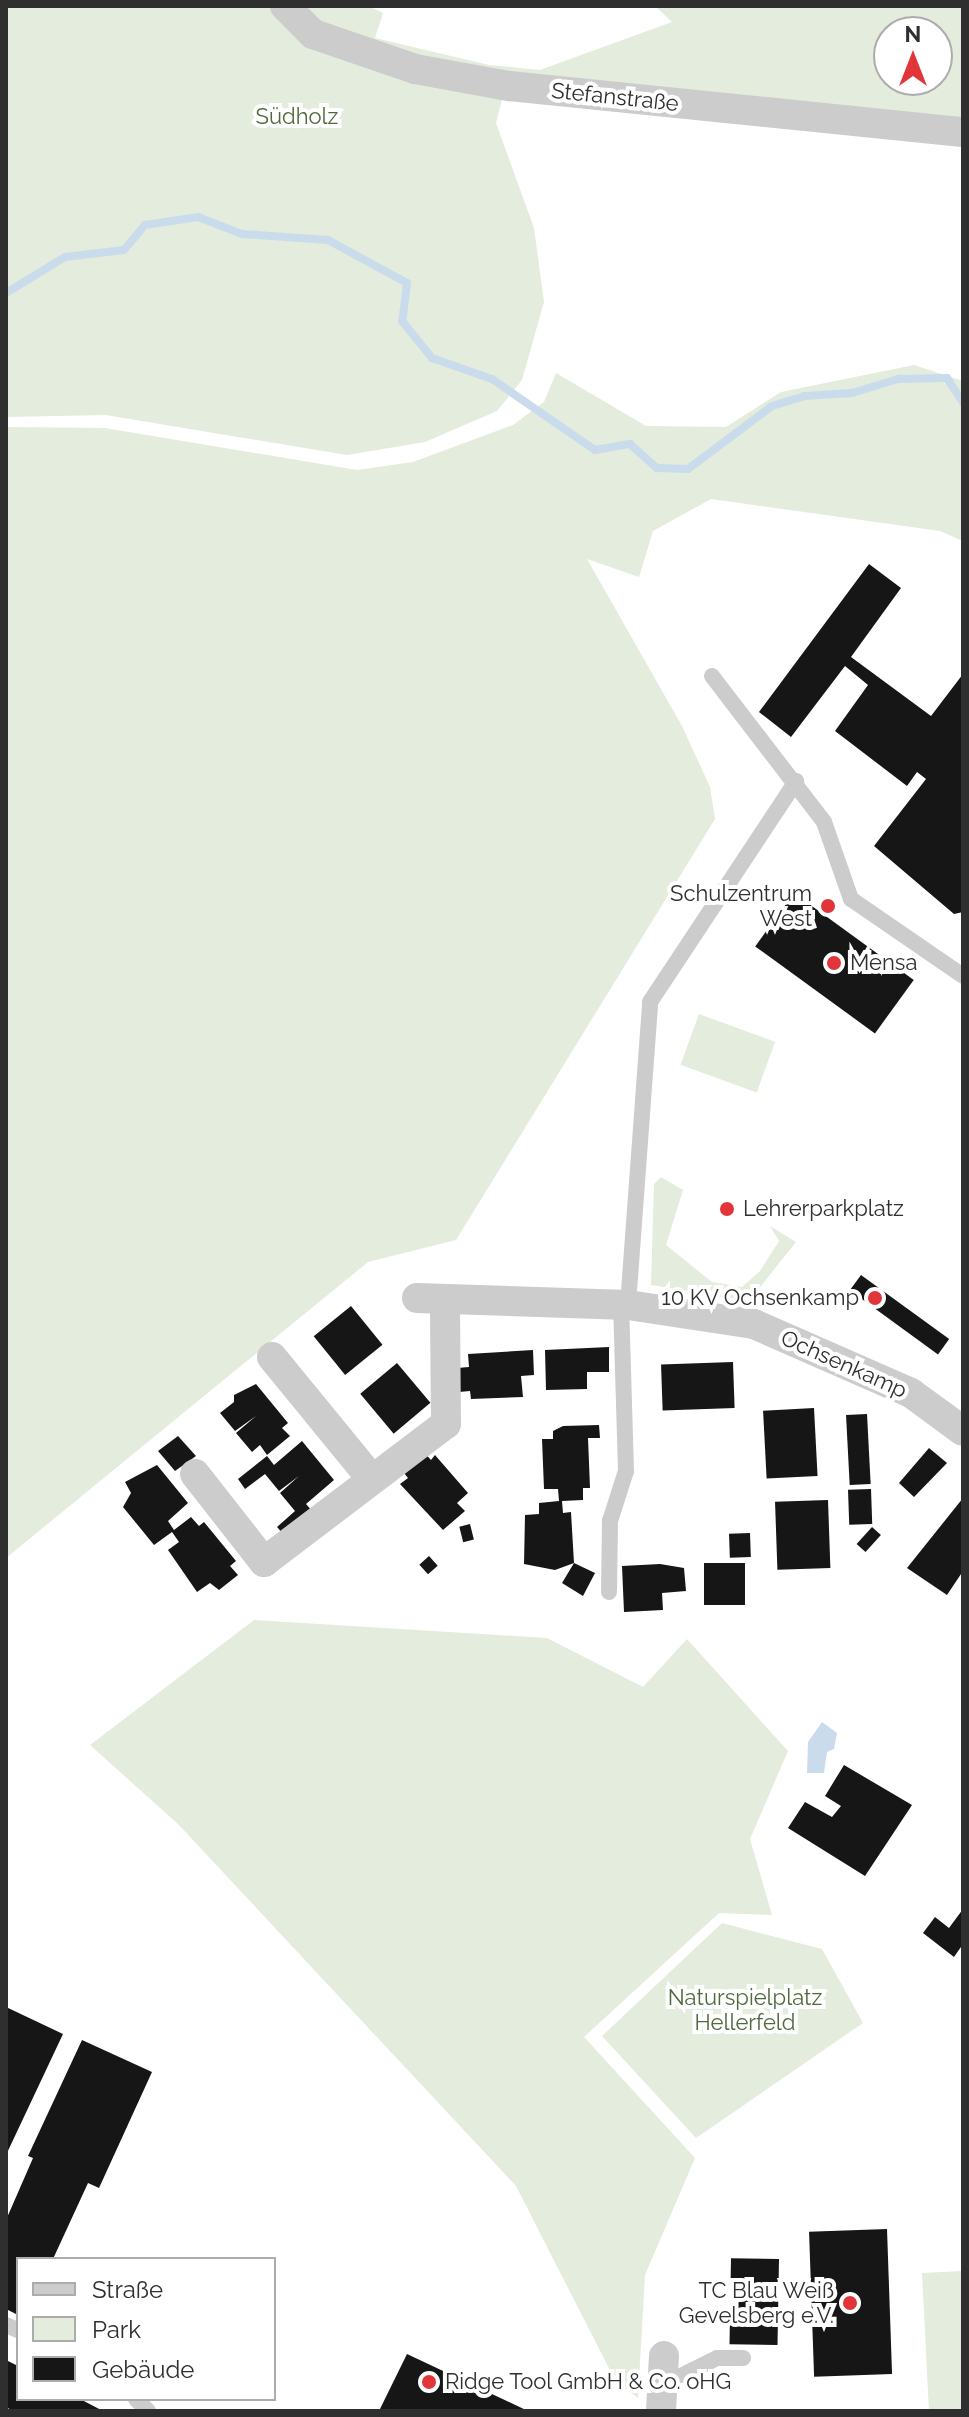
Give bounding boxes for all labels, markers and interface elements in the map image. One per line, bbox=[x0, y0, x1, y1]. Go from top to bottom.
north arrow bbox=[873, 16, 953, 96]
text: N bbox=[905, 21, 921, 47]
street label: Stefanstraße bbox=[550, 77, 680, 117]
park label: Südholz bbox=[256, 104, 338, 130]
place label: Schulzentrum West bbox=[670, 880, 812, 932]
marker: Schulzentrum West bbox=[819, 897, 837, 915]
place label: Mensa bbox=[850, 950, 917, 976]
marker: Mensa bbox=[825, 954, 843, 972]
place label: Lehrerparkplatz bbox=[743, 1196, 904, 1222]
marker: Lehrerparkplatz bbox=[718, 1200, 736, 1218]
place label: 10 KV Ochsenkamp bbox=[661, 1285, 859, 1311]
marker: 10 KV Ochsenkamp bbox=[866, 1289, 884, 1307]
street label: Ochsenkamp bbox=[777, 1324, 911, 1404]
park label: Naturspielplatz Hellerfeld bbox=[668, 1984, 822, 2036]
legend bbox=[16, 2257, 276, 2401]
text: Straße bbox=[92, 2275, 163, 2304]
place label: TC Blau Weiß Gevelsberg e.V. bbox=[679, 2277, 834, 2328]
marker: TC Blau Weiß Gevelsberg e.V. bbox=[841, 2294, 859, 2312]
text: Park bbox=[92, 2315, 141, 2344]
text: Gebäude bbox=[92, 2355, 194, 2384]
place label: Ridge Tool GmbH & Co. oHG bbox=[445, 2369, 732, 2395]
marker: Ridge Tool GmbH & Co. oHG bbox=[420, 2373, 438, 2391]

